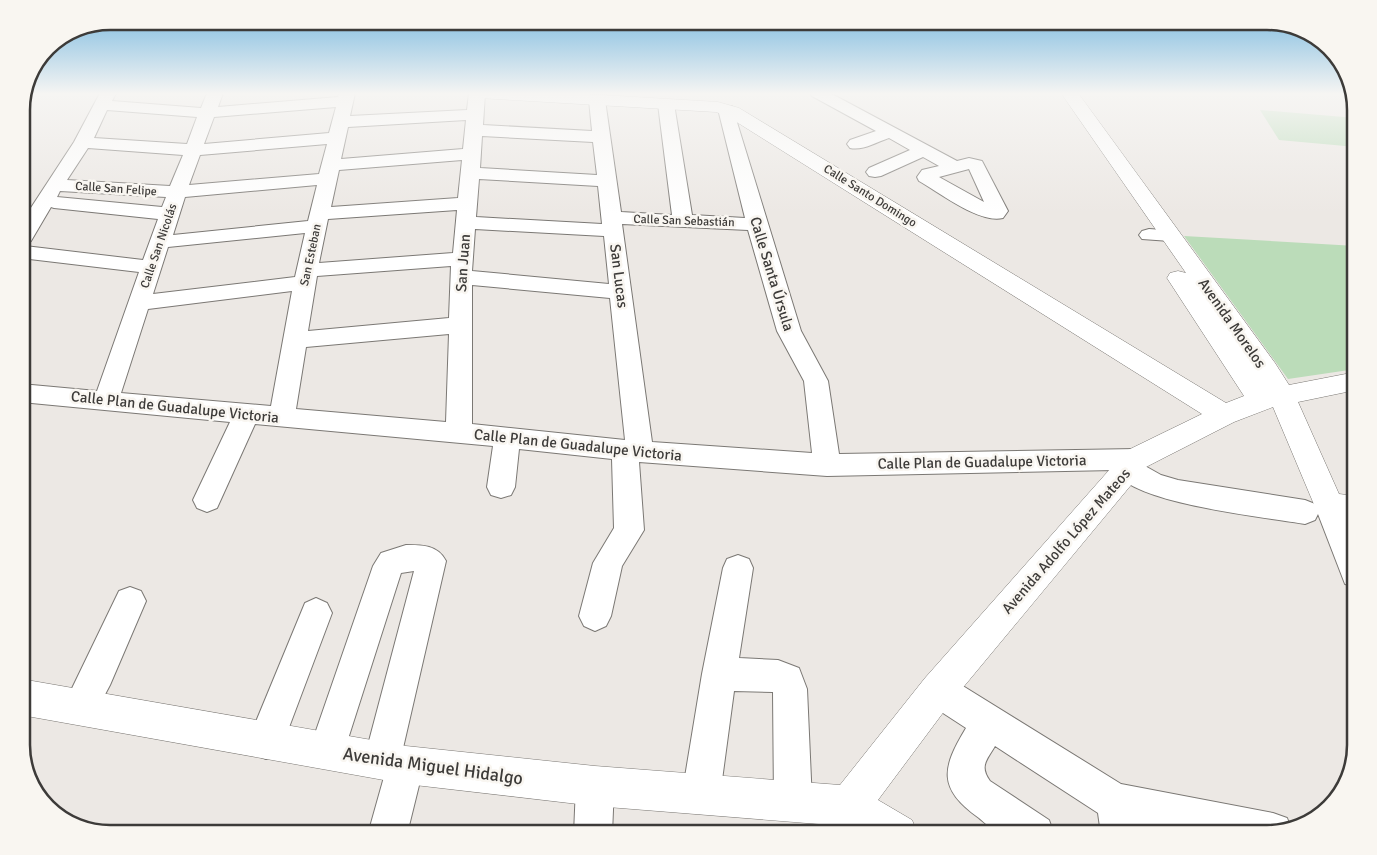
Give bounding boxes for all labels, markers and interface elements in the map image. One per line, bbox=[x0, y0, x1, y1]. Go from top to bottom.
street label: Calle Santo Domingo bbox=[821, 161, 919, 231]
street label: Calle San Felipe bbox=[75, 179, 157, 199]
street label: Calle San Nicolás bbox=[137, 202, 181, 290]
street label: Calle San Sebastián bbox=[633, 212, 735, 230]
street label: Calle Santa Úrsula bbox=[746, 214, 799, 333]
street label: San Esteban bbox=[297, 223, 325, 287]
street label: San Juan bbox=[452, 233, 474, 293]
street label: San Lucas bbox=[606, 243, 632, 309]
street label: Avenida Morelos bbox=[1194, 275, 1270, 372]
street label: Calle Plan de Guadalupe Victoria bbox=[70, 387, 280, 427]
street label: Calle Plan de Guadalupe Victoria bbox=[473, 425, 683, 465]
street label: Calle Plan de Guadalupe Victoria bbox=[877, 451, 1087, 473]
street label: Avenida Adolfo López Mateos bbox=[998, 464, 1134, 617]
street label: Avenida Miguel Hidalgo bbox=[342, 742, 524, 790]

